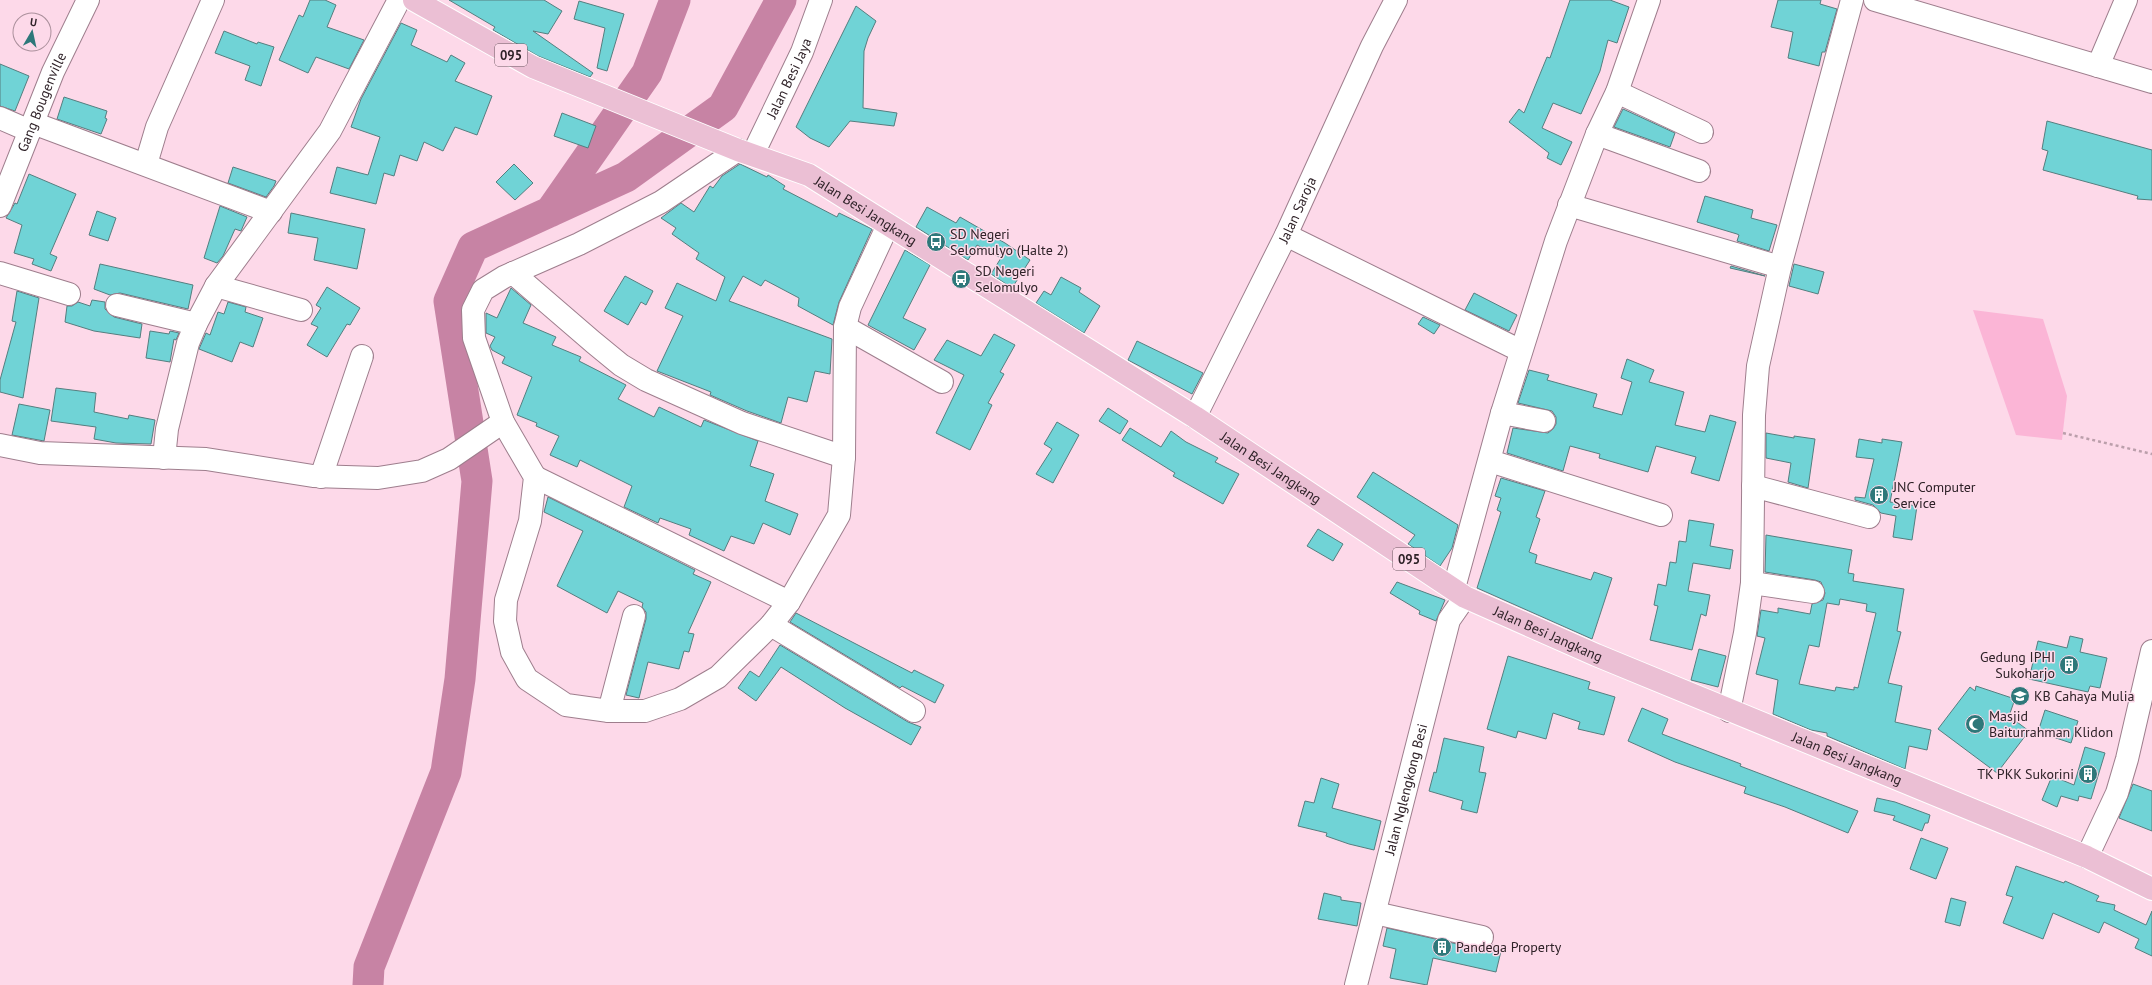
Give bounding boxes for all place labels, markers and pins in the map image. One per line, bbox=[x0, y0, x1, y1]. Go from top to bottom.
place label: SD Negeri Selomulyo (Halte 2) bbox=[950, 225, 1068, 259]
bus stop icon: SD Negeri Selomulyo (Halte 2) bbox=[925, 231, 947, 253]
place label: SD Negeri Selomulyo bbox=[975, 262, 1038, 296]
bus stop icon: SD Negeri Selomulyo bbox=[950, 268, 972, 290]
place label: JNC Computer Service bbox=[1892, 478, 1976, 512]
building icon: JNC Computer Service bbox=[1868, 484, 1890, 506]
place label: Gedung IPHI Sukoharjo bbox=[1980, 648, 2055, 682]
building icon: Gedung IPHI Sukoharjo bbox=[2058, 654, 2080, 676]
school or university icon: KB Cahaya Mulia bbox=[2009, 685, 2031, 707]
place label: KB Cahaya Mulia bbox=[2034, 687, 2134, 705]
place label: Masjid Baiturrahman Klidon bbox=[1989, 707, 2113, 741]
mosque icon: Masjid Baiturrahman Klidon bbox=[1964, 713, 1986, 735]
building icon: TK PKK Sukorini bbox=[2077, 763, 2099, 785]
place label: TK PKK Sukorini bbox=[1977, 765, 2074, 783]
building icon: Pandega Property bbox=[1431, 936, 1453, 958]
place label: Pandega Property bbox=[1456, 938, 1562, 956]

